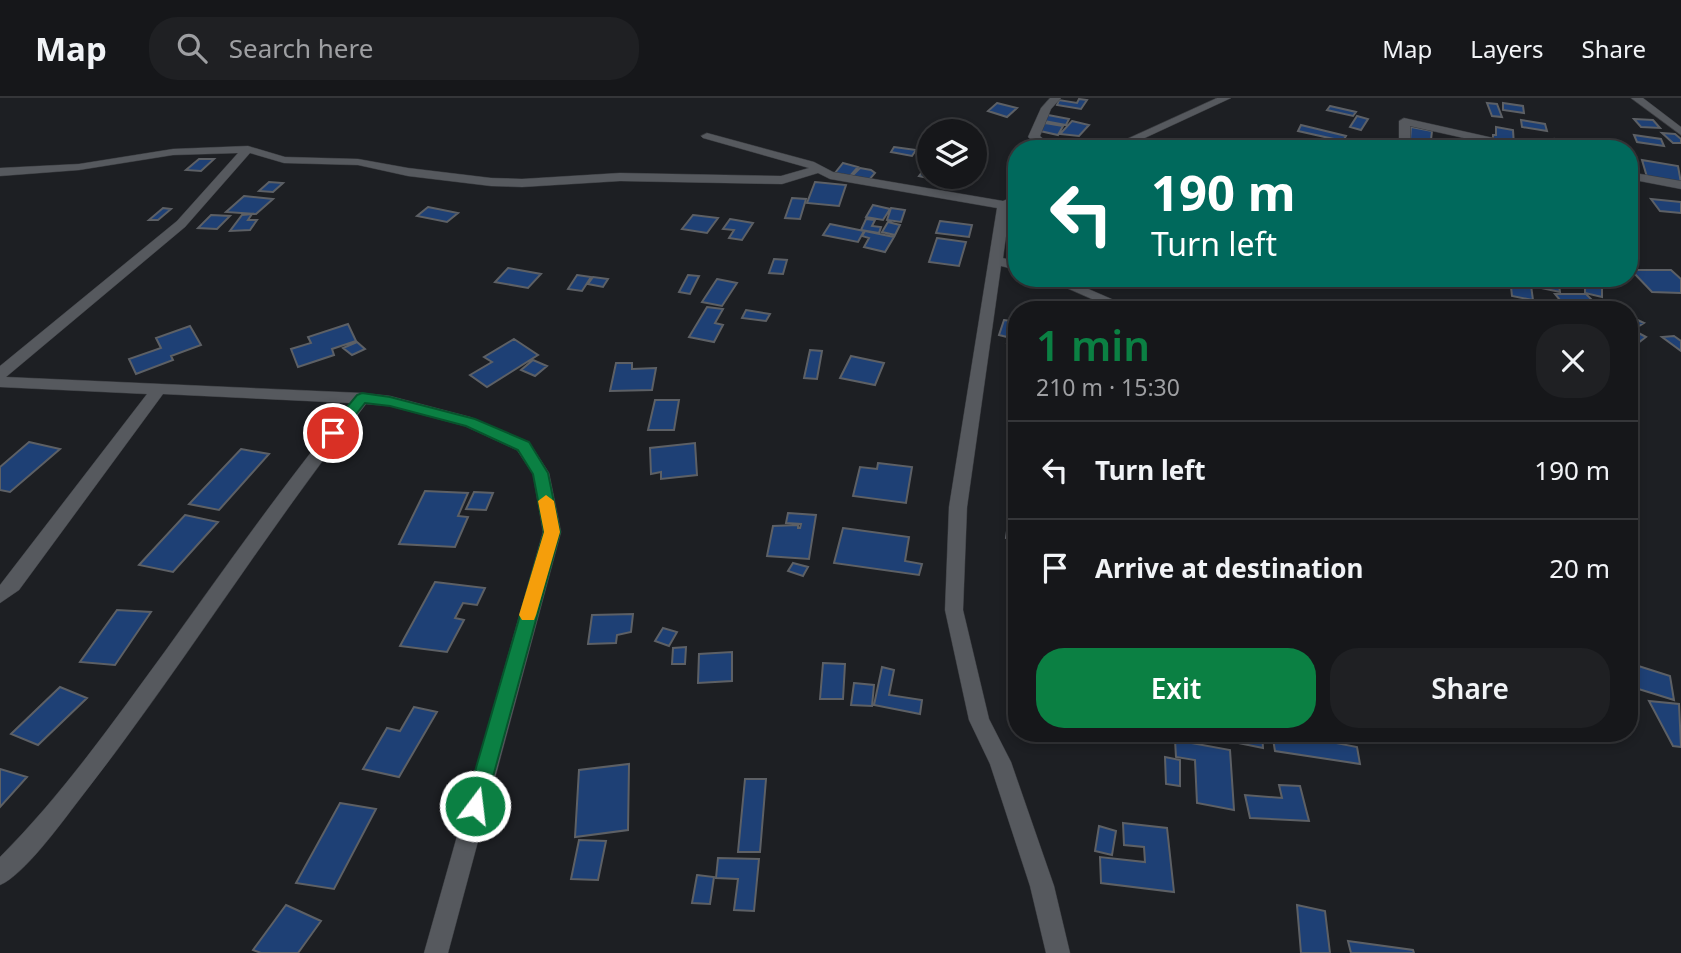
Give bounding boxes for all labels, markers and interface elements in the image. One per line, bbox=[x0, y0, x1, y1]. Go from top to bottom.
search box bbox=[149, 17, 639, 80]
text: Map bbox=[35, 26, 107, 71]
icon: search bbox=[173, 29, 211, 67]
text: Search here bbox=[229, 30, 373, 66]
text: Map bbox=[1382, 32, 1432, 65]
text: Layers bbox=[1470, 32, 1544, 65]
text: Share bbox=[1582, 32, 1646, 65]
map controls bbox=[917, 119, 987, 189]
button: layers bbox=[917, 119, 987, 189]
text: 190 m bbox=[1151, 159, 1296, 225]
icon: left bbox=[1036, 168, 1127, 259]
text: Turn left bbox=[1151, 222, 1277, 265]
text: 1 min bbox=[1036, 316, 1150, 373]
button: close bbox=[1536, 324, 1610, 398]
text: 210 m · 15:30 bbox=[1036, 371, 1180, 403]
pin bbox=[303, 403, 363, 463]
icon: arrive bbox=[314, 414, 352, 452]
icon: left bbox=[1036, 451, 1074, 489]
text: Turn left bbox=[1095, 452, 1206, 488]
text: 190 m bbox=[1534, 452, 1610, 488]
icon: arrive bbox=[1036, 549, 1074, 587]
text: Arrive at destination bbox=[1095, 550, 1364, 586]
text: 20 m bbox=[1549, 550, 1610, 586]
button: Exit bbox=[1036, 648, 1316, 728]
button: Share bbox=[1330, 648, 1610, 728]
position arrow bbox=[438, 769, 512, 843]

